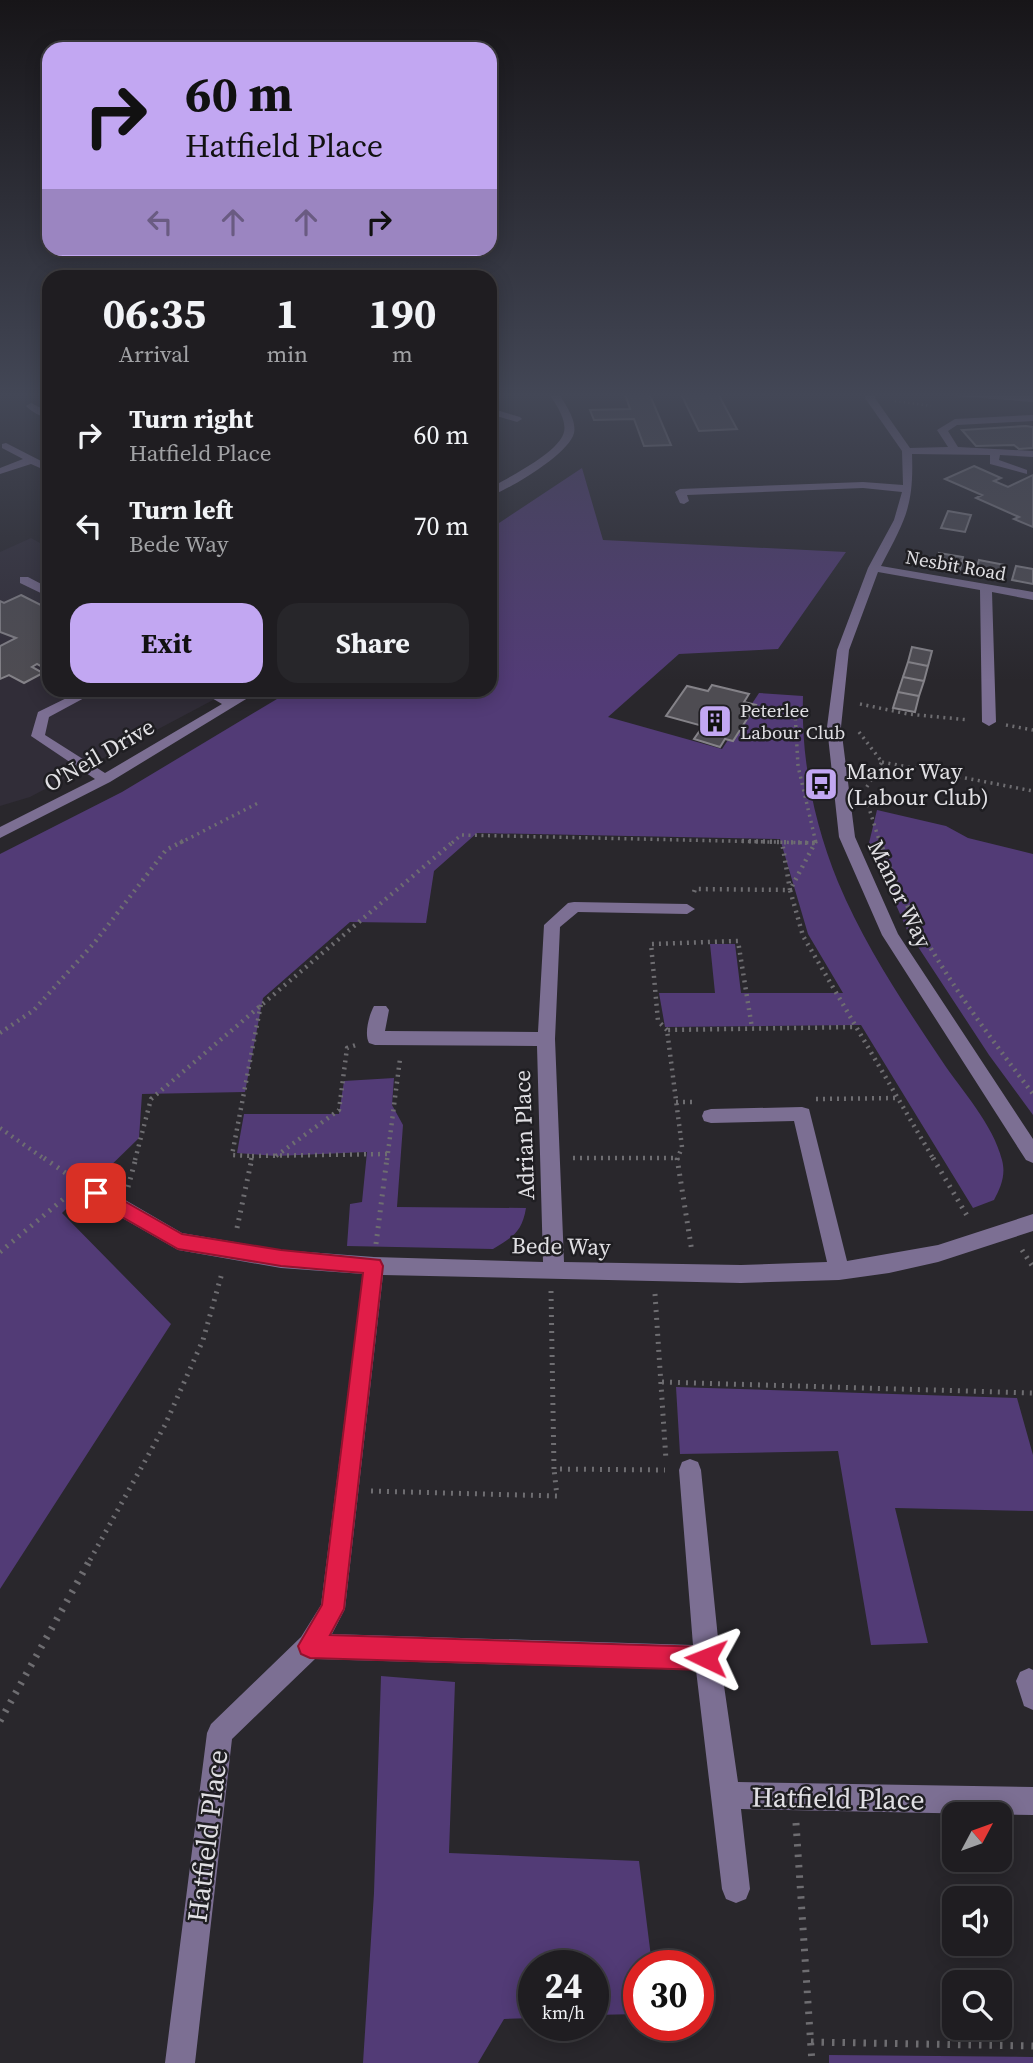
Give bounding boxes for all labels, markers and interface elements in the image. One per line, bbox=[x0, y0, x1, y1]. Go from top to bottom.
text: 60 m bbox=[185, 60, 293, 127]
icon: right bbox=[70, 70, 161, 161]
text: Hatfield Place bbox=[185, 124, 383, 168]
icon: left bbox=[141, 203, 179, 241]
icon: ahead bbox=[214, 203, 252, 241]
icon: ahead bbox=[287, 203, 325, 241]
icon: right bbox=[360, 203, 398, 241]
text: 06:35 bbox=[102, 284, 206, 342]
text: 1 bbox=[276, 284, 299, 342]
text: 190 bbox=[368, 284, 437, 342]
text: Arrival bbox=[119, 338, 190, 370]
text: min bbox=[266, 338, 308, 370]
text: m bbox=[392, 338, 413, 370]
text: Turn right bbox=[129, 401, 253, 437]
icon: right bbox=[70, 416, 108, 454]
text: 60 m bbox=[414, 417, 469, 453]
text: Hatfield Place bbox=[129, 437, 271, 469]
text: Turn left bbox=[129, 492, 233, 528]
icon: left bbox=[70, 507, 108, 545]
text: 70 m bbox=[414, 508, 469, 544]
text: Bede Way bbox=[129, 528, 228, 560]
street label: Nesbit Road bbox=[904, 543, 1009, 587]
button: Exit bbox=[70, 603, 263, 683]
button: Share bbox=[277, 603, 469, 683]
place label: Peterlee Labour Club bbox=[740, 697, 845, 745]
building icon: Peterlee Labour Club bbox=[696, 702, 734, 740]
street label: O'Neil Drive bbox=[38, 710, 160, 800]
place label: Manor Way (Labour Club) bbox=[846, 755, 989, 813]
bus stop icon: Manor Way (Labour Club) bbox=[802, 765, 840, 803]
street label: Manor Way bbox=[860, 835, 940, 954]
street label: Adrian Place bbox=[506, 1069, 542, 1201]
pin bbox=[66, 1163, 126, 1223]
icon: arrive bbox=[77, 1174, 115, 1212]
street label: Bede Way bbox=[511, 1229, 611, 1263]
position arrow bbox=[669, 1621, 743, 1695]
street label: Hatfield Place bbox=[178, 1748, 236, 1924]
street label: Hatfield Place bbox=[751, 1777, 925, 1819]
north arrow bbox=[942, 1802, 1012, 1872]
map controls bbox=[942, 1802, 1012, 2040]
button: sound bbox=[942, 1886, 1012, 1956]
speed limit sign: 30 bbox=[623, 1950, 714, 2041]
text: 24 bbox=[545, 1962, 582, 2010]
button: search bbox=[942, 1970, 1012, 2040]
text: km/h bbox=[542, 2000, 585, 2025]

